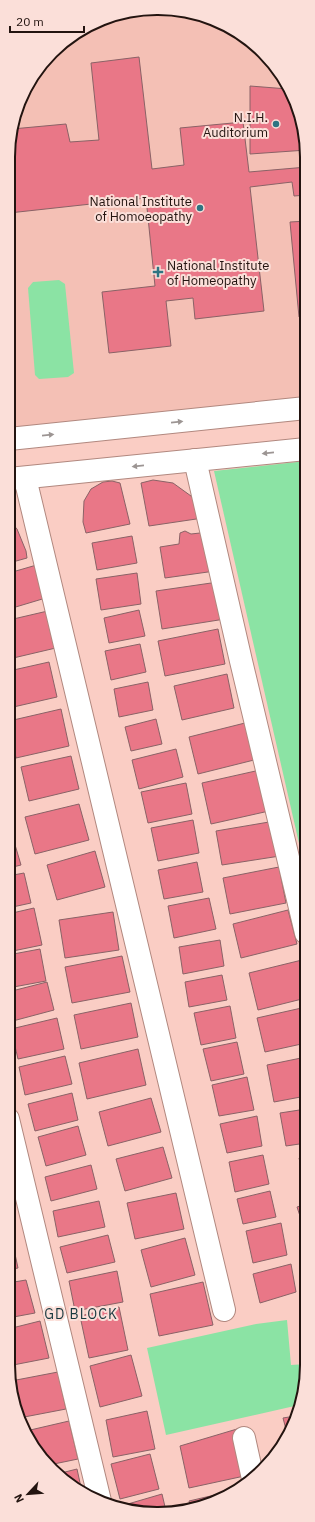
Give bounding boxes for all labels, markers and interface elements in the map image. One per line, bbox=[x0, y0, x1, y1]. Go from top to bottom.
scale bar bbox=[10, 8, 84, 34]
text: 20 m bbox=[16, 14, 44, 29]
place label: N.I.H. Auditorium bbox=[203, 109, 268, 141]
marker: N.I.H. Auditorium bbox=[271, 119, 281, 129]
place label: National Institute of Homoeopathy bbox=[90, 193, 193, 225]
marker: National Institute of Homoeopathy bbox=[195, 203, 205, 213]
place label: National Institute of Homeopathy bbox=[167, 257, 269, 289]
marker: National Institute of Homeopathy bbox=[152, 266, 164, 278]
one-way arrow bbox=[171, 418, 183, 425]
one-way arrow bbox=[42, 432, 54, 438]
one-way arrow bbox=[262, 450, 274, 456]
one-way arrow bbox=[132, 463, 144, 470]
district label: GD BLOCK bbox=[44, 1305, 118, 1323]
north arrow bbox=[8, 1474, 48, 1514]
text: N bbox=[11, 1492, 27, 1505]

